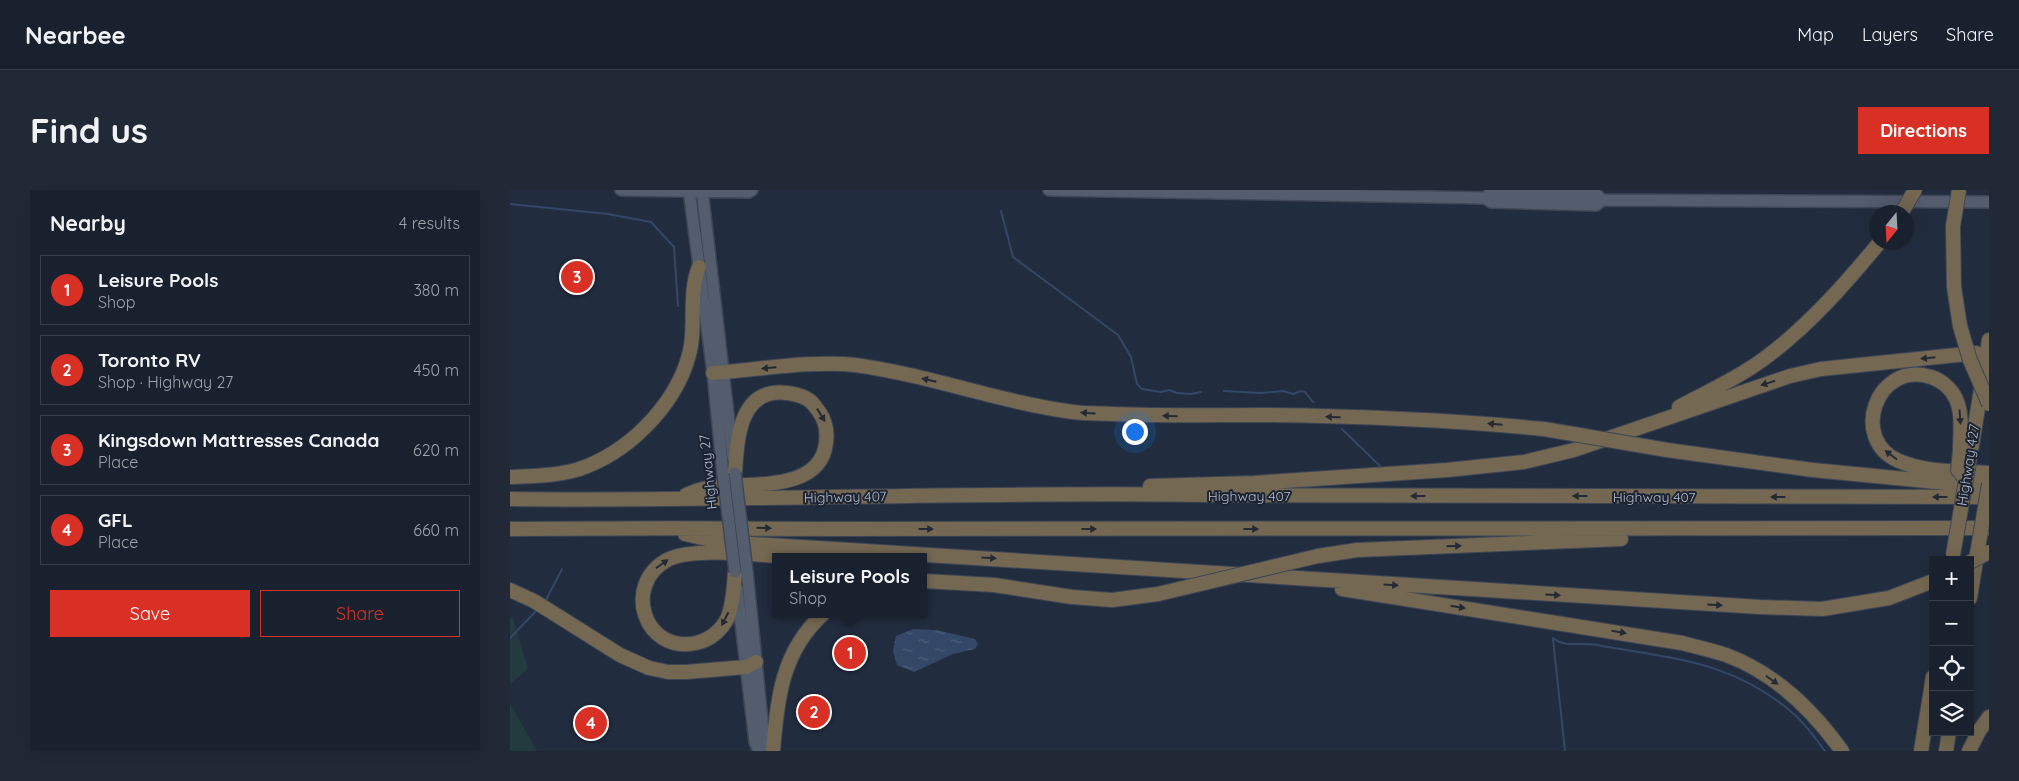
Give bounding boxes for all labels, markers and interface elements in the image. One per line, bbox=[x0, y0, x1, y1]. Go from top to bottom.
text: Nearbee bbox=[25, 20, 126, 50]
text: Map bbox=[1797, 23, 1834, 46]
text: Layers bbox=[1862, 23, 1918, 46]
text: Share bbox=[1946, 23, 1994, 46]
button: Directions bbox=[1858, 107, 1989, 154]
text: Find us bbox=[30, 108, 148, 152]
north arrow bbox=[1869, 205, 1914, 250]
text: Nearby bbox=[50, 210, 126, 236]
text: 4 results bbox=[399, 213, 460, 233]
pin: 3 bbox=[561, 258, 593, 296]
text: Leisure Pools bbox=[98, 268, 218, 292]
text: 1 bbox=[64, 280, 70, 300]
text: 380 m bbox=[413, 280, 459, 300]
text: Shop bbox=[98, 292, 135, 312]
text: Toronto RV bbox=[98, 348, 201, 372]
one-way arrow bbox=[1919, 354, 1935, 362]
text: 2 bbox=[62, 360, 72, 380]
text: 450 m bbox=[413, 360, 459, 380]
one-way arrow bbox=[760, 365, 776, 373]
text: Shop · Highway 27 bbox=[98, 372, 233, 392]
one-way arrow bbox=[922, 376, 937, 384]
one-way arrow bbox=[1760, 380, 1775, 388]
one-way arrow bbox=[816, 408, 825, 421]
one-way arrow bbox=[1080, 408, 1096, 416]
one-way arrow bbox=[1956, 410, 1964, 426]
one-way arrow bbox=[1162, 412, 1178, 420]
one-way arrow bbox=[1325, 413, 1341, 421]
your location bbox=[1122, 419, 1148, 445]
one-way arrow bbox=[1487, 420, 1503, 428]
street label: Highway 427 bbox=[1953, 423, 1983, 507]
text: Kingsdown Mattresses Canada bbox=[98, 428, 379, 452]
street label: Highway 27 bbox=[695, 434, 721, 510]
text: 3 bbox=[63, 440, 71, 460]
text: 620 m bbox=[413, 440, 459, 460]
one-way arrow bbox=[1885, 450, 1898, 461]
text: Place bbox=[98, 452, 138, 472]
street label: Highway 407 bbox=[803, 487, 887, 507]
street label: Highway 407 bbox=[1208, 487, 1290, 505]
street label: Highway 407 bbox=[1613, 488, 1695, 506]
one-way arrow bbox=[1410, 492, 1426, 500]
one-way arrow bbox=[1572, 492, 1588, 500]
one-way arrow bbox=[1770, 493, 1786, 501]
one-way arrow bbox=[1932, 493, 1948, 501]
text: GFL bbox=[98, 508, 133, 532]
text: 4 bbox=[62, 520, 72, 540]
text: 660 m bbox=[413, 520, 459, 540]
one-way arrow bbox=[756, 524, 772, 532]
one-way arrow bbox=[918, 525, 934, 533]
one-way arrow bbox=[1081, 525, 1097, 533]
one-way arrow bbox=[1243, 525, 1259, 533]
text: Place bbox=[98, 532, 138, 552]
one-way arrow bbox=[1446, 542, 1462, 550]
popup bbox=[772, 553, 927, 618]
one-way arrow bbox=[982, 555, 998, 563]
map controls bbox=[1929, 556, 1974, 736]
button: + bbox=[1929, 556, 1974, 601]
one-way arrow bbox=[655, 559, 669, 569]
text: Leisure Pools bbox=[789, 564, 910, 588]
one-way arrow bbox=[1383, 581, 1399, 589]
text: Shop bbox=[789, 588, 827, 608]
button: Save bbox=[50, 590, 250, 637]
button: Share bbox=[260, 590, 460, 637]
one-way arrow bbox=[1545, 592, 1561, 600]
one-way arrow bbox=[1708, 601, 1724, 609]
button: − bbox=[1929, 601, 1974, 646]
one-way arrow bbox=[1451, 604, 1467, 612]
one-way arrow bbox=[721, 612, 729, 627]
one-way arrow bbox=[1611, 629, 1627, 637]
pin: 1 bbox=[834, 634, 866, 672]
button: locate bbox=[1929, 646, 1974, 691]
one-way arrow bbox=[1766, 675, 1779, 685]
button: layers bbox=[1929, 691, 1974, 736]
pin: 2 bbox=[798, 693, 830, 731]
pin: 4 bbox=[575, 704, 607, 742]

